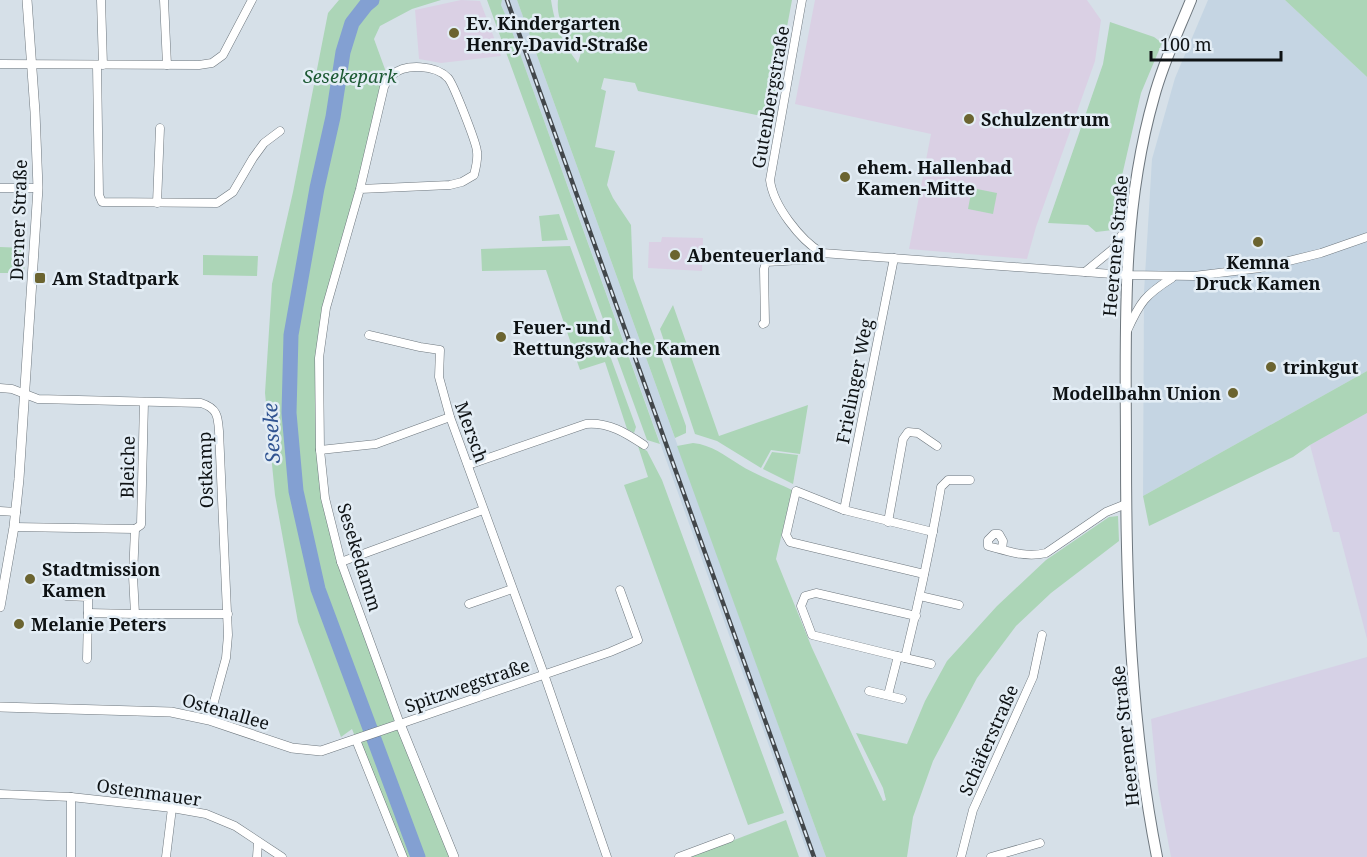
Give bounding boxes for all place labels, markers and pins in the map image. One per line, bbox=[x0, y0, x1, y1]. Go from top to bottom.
place label: Ev. Kindergarten Henry-David-Straße bbox=[466, 11, 648, 56]
marker: Ev. Kindergarten Henry-David-Straße bbox=[447, 26, 461, 40]
place label: Schulzentrum bbox=[981, 107, 1110, 131]
marker: Schulzentrum bbox=[962, 112, 976, 126]
place label: ehem. Hallenbad Kamen-Mitte bbox=[857, 155, 1012, 200]
marker: ehem. Hallenbad Kamen-Mitte bbox=[838, 170, 852, 184]
marker: Kemna Druck Kamen bbox=[1251, 235, 1265, 249]
place label: Abenteuerland bbox=[687, 243, 825, 267]
marker: Abenteuerland bbox=[668, 248, 682, 262]
place label: Kemna Druck Kamen bbox=[1196, 250, 1320, 295]
place label: Am Stadtpark bbox=[52, 266, 179, 290]
marker: Am Stadtpark bbox=[33, 271, 47, 285]
place label: Feuer- und Rettungswache Kamen bbox=[513, 315, 720, 360]
marker: Feuer- und Rettungswache Kamen bbox=[494, 330, 508, 344]
place label: trinkgut bbox=[1283, 355, 1359, 379]
marker: trinkgut bbox=[1264, 360, 1278, 374]
place label: Modellbahn Union bbox=[1052, 381, 1221, 405]
marker: Modellbahn Union bbox=[1226, 386, 1240, 400]
place label: Stadtmission Kamen bbox=[42, 557, 160, 602]
marker: Stadtmission Kamen bbox=[23, 572, 37, 586]
place label: Melanie Peters bbox=[31, 612, 167, 636]
marker: Melanie Peters bbox=[12, 617, 26, 631]

